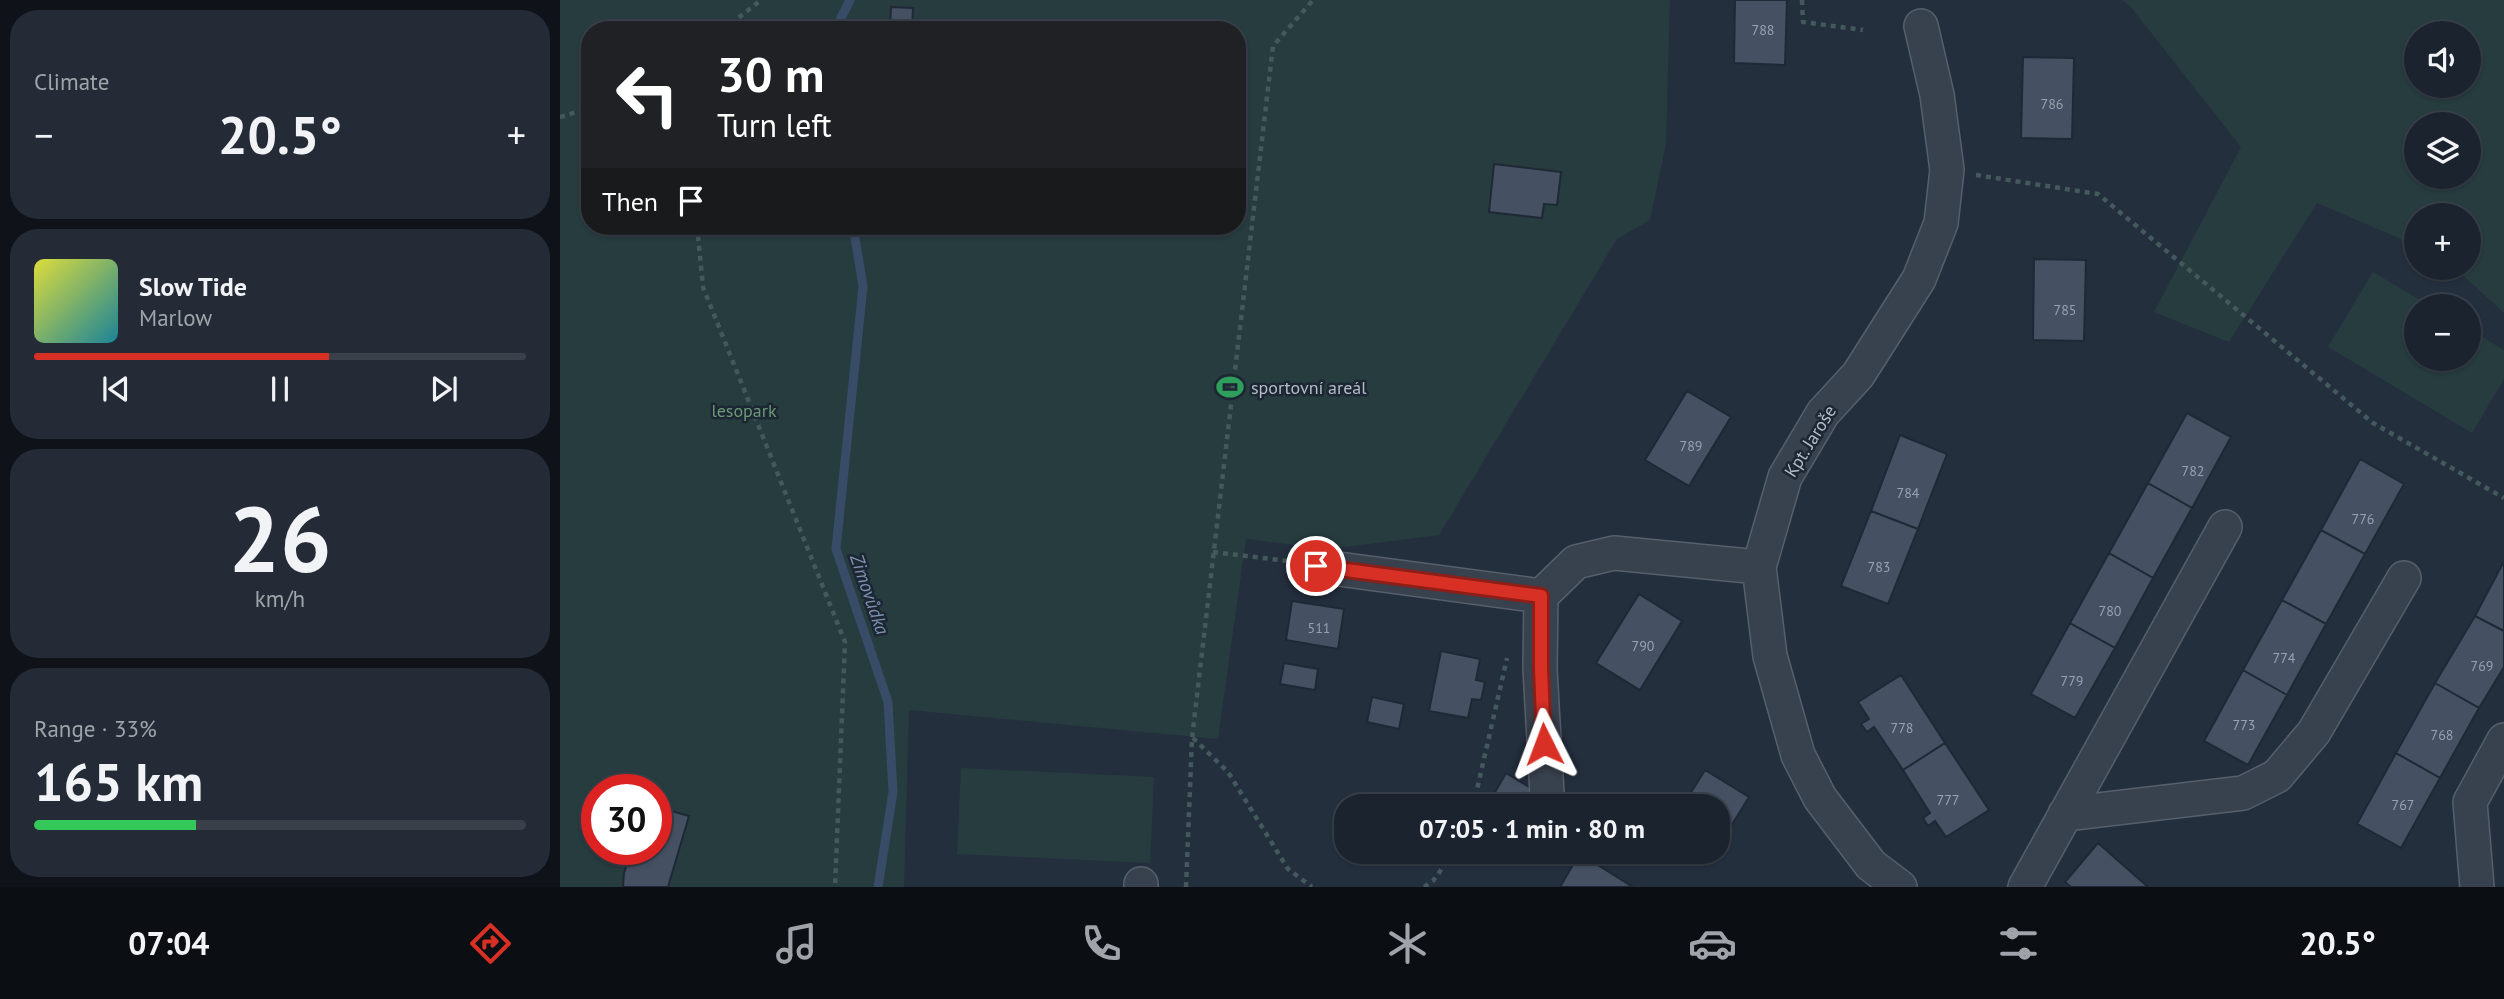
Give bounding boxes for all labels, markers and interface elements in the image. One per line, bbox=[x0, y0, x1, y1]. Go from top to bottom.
house number: 788 bbox=[1752, 21, 1774, 39]
map controls bbox=[2404, 21, 2481, 371]
button: sound bbox=[2404, 21, 2481, 98]
text: 30 m bbox=[717, 42, 824, 106]
icon: left bbox=[602, 49, 693, 140]
text: Climate bbox=[34, 67, 109, 96]
house number: 786 bbox=[2041, 95, 2063, 113]
text: 20.5° bbox=[218, 101, 342, 168]
text: Turn left bbox=[717, 104, 832, 146]
text: − bbox=[34, 110, 53, 159]
text: + bbox=[507, 110, 526, 159]
button: layers bbox=[2404, 112, 2481, 189]
icon: arrive bbox=[672, 182, 710, 220]
text: Then bbox=[602, 185, 658, 218]
button: + bbox=[2404, 203, 2481, 280]
text: Slow Tide bbox=[139, 270, 247, 303]
button: − bbox=[2404, 294, 2481, 371]
house number: 785 bbox=[2054, 301, 2076, 319]
text: Marlow bbox=[139, 303, 212, 332]
icon: previous bbox=[97, 370, 135, 408]
icon: pause bbox=[261, 370, 299, 408]
icon: next bbox=[425, 370, 463, 408]
sports icon: sportovní areál bbox=[1215, 372, 1245, 402]
place label: sportovní areál bbox=[1251, 376, 1367, 399]
park label: lesopark bbox=[711, 399, 777, 422]
street label: Kpt. Jaroše bbox=[1779, 401, 1841, 481]
house number: 789 bbox=[1680, 437, 1702, 455]
house number: 782 bbox=[2182, 462, 2204, 480]
text: 26 bbox=[228, 479, 332, 597]
house number: 784 bbox=[1897, 484, 1920, 502]
house number: 776 bbox=[2352, 510, 2374, 528]
pin bbox=[1286, 536, 1346, 596]
icon: arrive bbox=[1297, 547, 1335, 585]
water label: Zimovůdka bbox=[845, 550, 895, 638]
house number: 783 bbox=[1868, 558, 1890, 576]
text: km/h bbox=[255, 584, 305, 613]
house number: 780 bbox=[2099, 602, 2122, 620]
house number: 511 bbox=[1308, 619, 1330, 637]
house number: 790 bbox=[1632, 637, 1655, 655]
house number: 774 bbox=[2273, 649, 2296, 667]
house number: 769 bbox=[2471, 657, 2493, 675]
house number: 779 bbox=[2061, 672, 2083, 690]
position arrow bbox=[1507, 707, 1581, 781]
text: Range · 33% bbox=[34, 714, 157, 743]
house number: 773 bbox=[2233, 716, 2255, 734]
house number: 778 bbox=[1891, 719, 1913, 737]
house number: 768 bbox=[2431, 726, 2453, 744]
text: 165 km bbox=[34, 748, 203, 815]
speed limit sign: 30 bbox=[581, 774, 672, 865]
house number: 777 bbox=[1937, 791, 1959, 809]
house number: 767 bbox=[2392, 796, 2414, 814]
text: 07:05 · 1 min · 80 m bbox=[1419, 812, 1645, 845]
icon: directions bbox=[466, 919, 515, 968]
icon: music bbox=[772, 919, 821, 968]
icon: phone bbox=[1077, 919, 1126, 968]
icon: climate bbox=[1383, 919, 1432, 968]
icon: car bbox=[1688, 919, 1737, 968]
icon: filters bbox=[1994, 919, 2043, 968]
text: 07:04 bbox=[128, 922, 209, 964]
text: 20.5° bbox=[2299, 922, 2376, 964]

